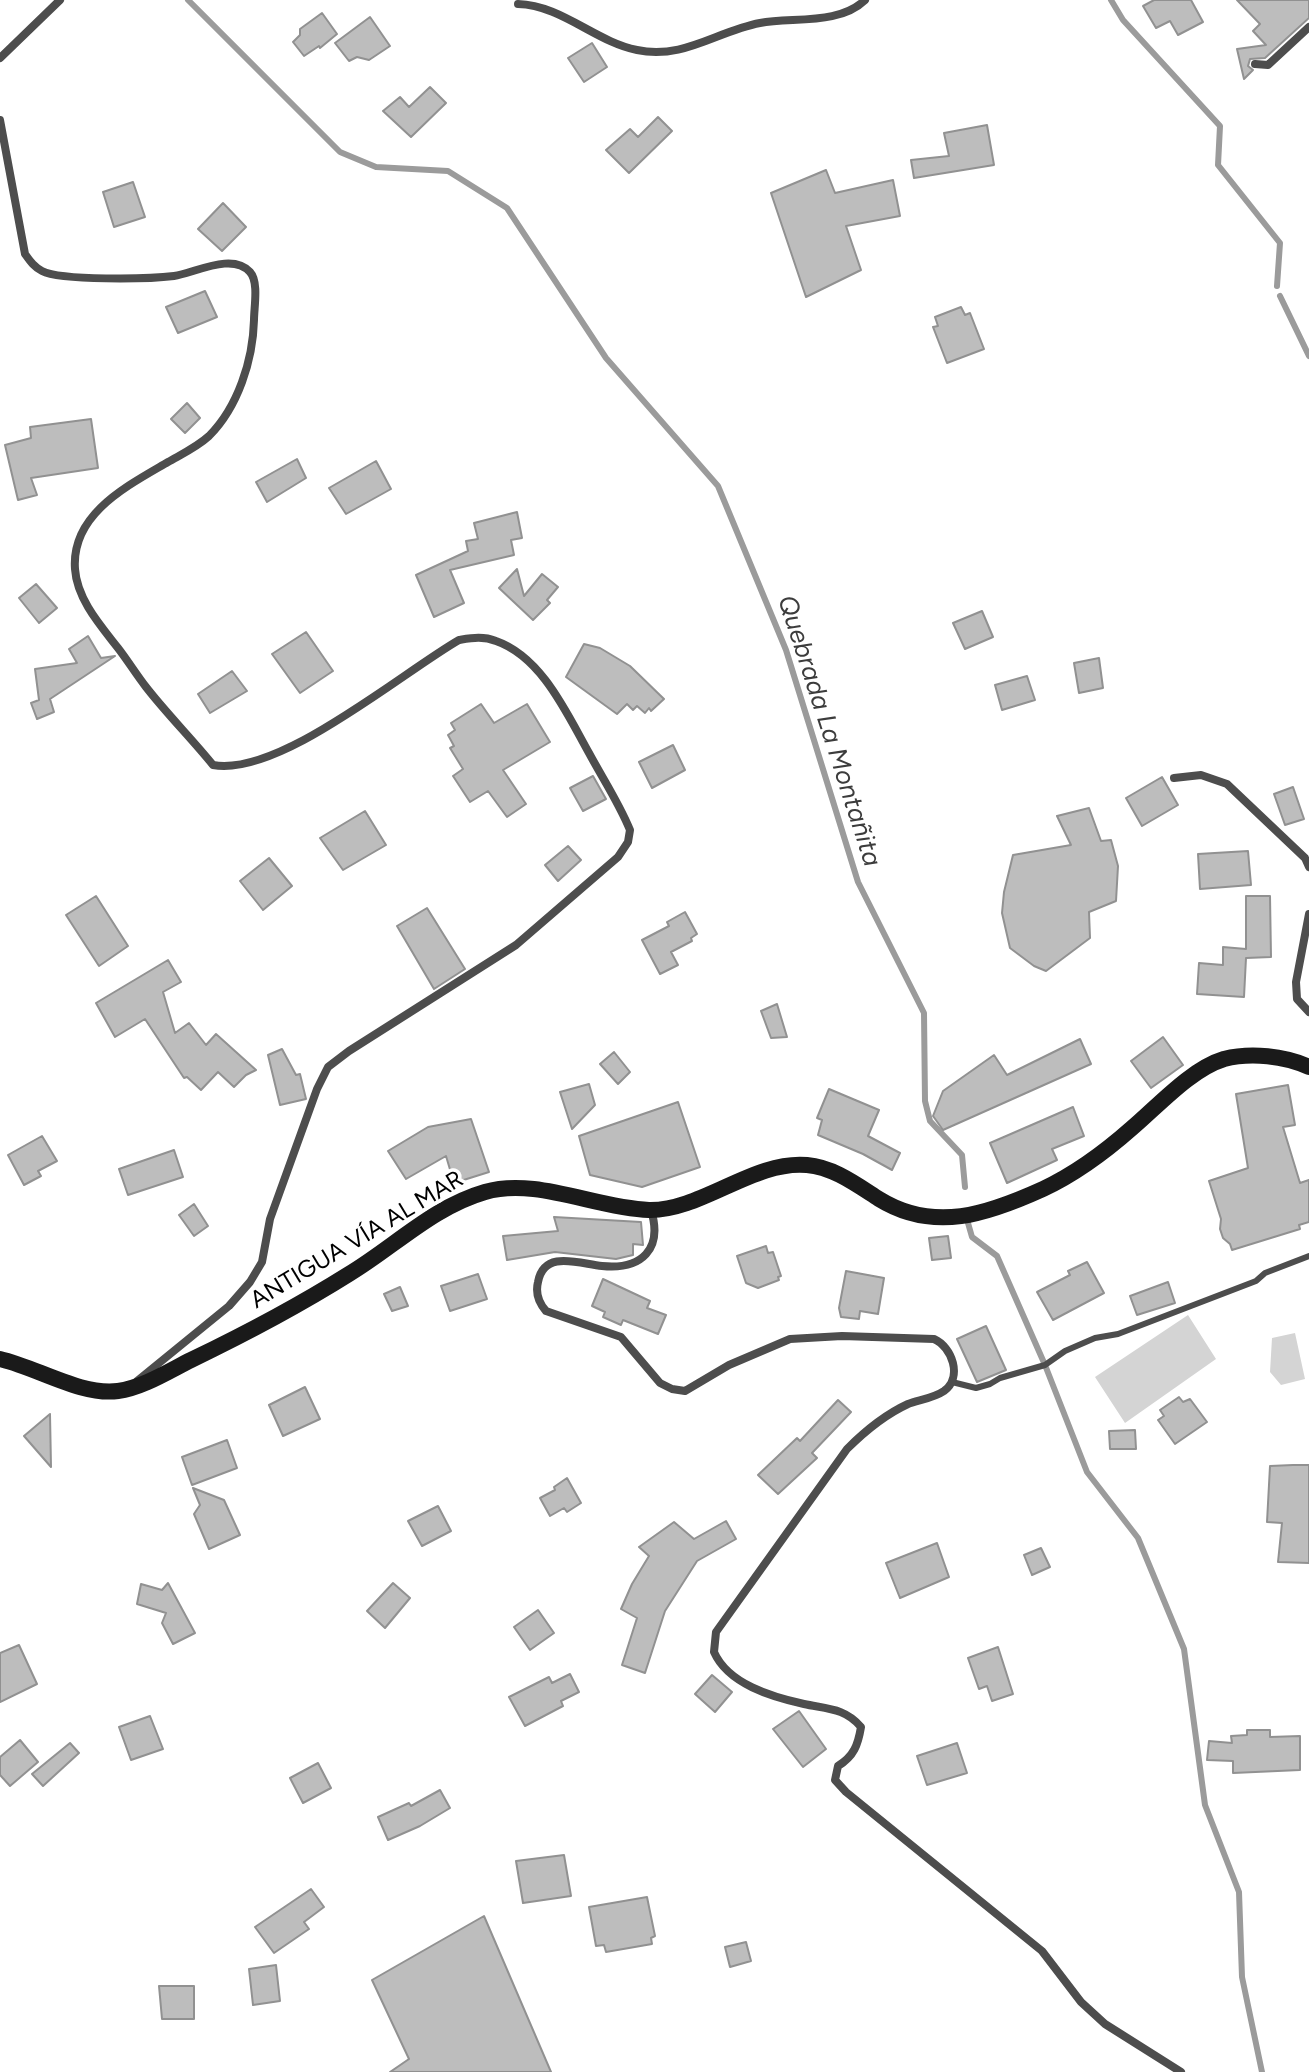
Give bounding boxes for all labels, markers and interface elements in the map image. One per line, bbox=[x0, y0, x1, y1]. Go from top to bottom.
water label: Quebrada La Montañita bbox=[770, 591, 888, 871]
street label: ANTIGUA VÍA AL MAR bbox=[245, 1165, 469, 1315]

